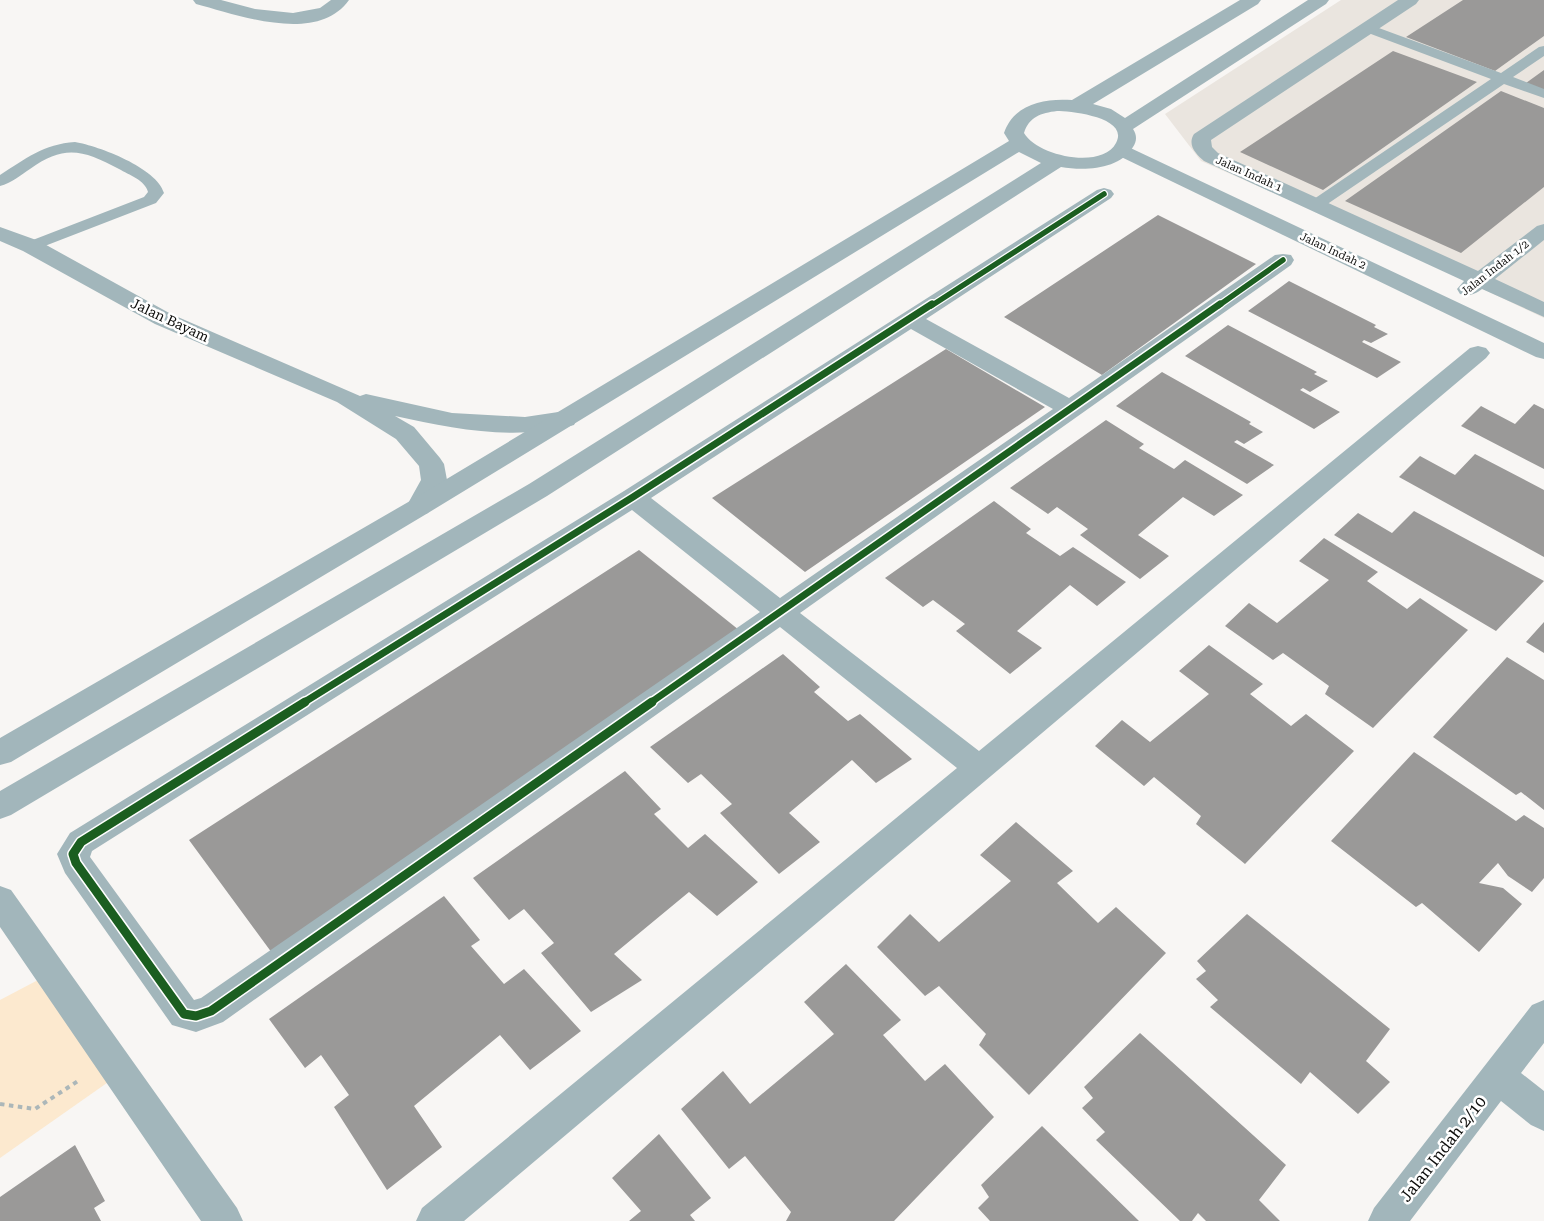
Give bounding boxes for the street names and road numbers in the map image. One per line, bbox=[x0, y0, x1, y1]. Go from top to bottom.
street label: Jalan Indah 1 bbox=[1214, 154, 1284, 194]
street label: Jalan Indah 2 bbox=[1298, 230, 1368, 272]
street label: Jalan Indah 1/2 bbox=[1459, 238, 1531, 298]
street label: Jalan Bayam bbox=[128, 295, 212, 345]
street label: Jalan Indah 2/10 bbox=[1396, 1092, 1490, 1205]

